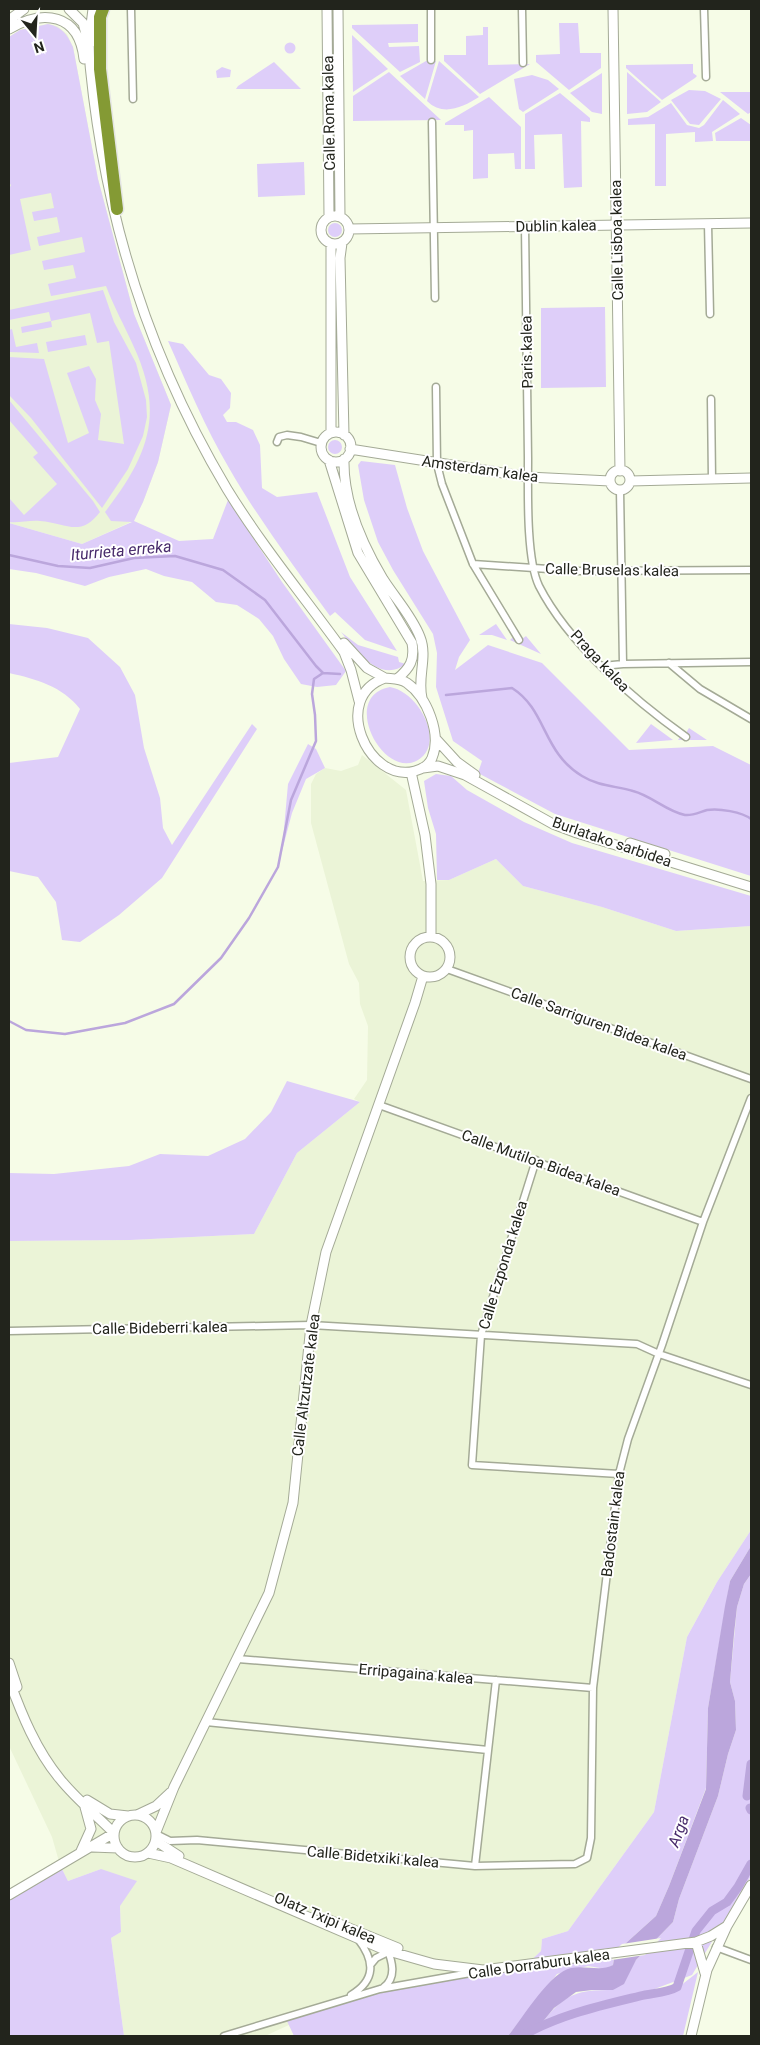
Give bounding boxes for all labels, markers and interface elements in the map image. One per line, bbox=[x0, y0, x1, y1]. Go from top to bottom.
north arrow bbox=[10, 10, 60, 60]
text: N bbox=[32, 38, 46, 57]
street label: Calle Roma kalea bbox=[319, 55, 339, 171]
street label: Calle Lisboa kalea bbox=[607, 179, 627, 301]
street label: Dublin kalea bbox=[515, 216, 597, 236]
street label: Paris kalea bbox=[517, 315, 537, 389]
street label: Amsterdam kalea bbox=[421, 452, 539, 486]
water label: Iturrieta erreka bbox=[70, 537, 172, 564]
street label: Calle Bruselas kalea bbox=[545, 560, 679, 580]
street label: Praga kalea bbox=[567, 626, 633, 696]
street label: Burlatako sarbidea bbox=[550, 813, 674, 871]
street label: Calle Sarriguren Bidea kalea bbox=[508, 984, 690, 1064]
street label: Calle Mutiloa Bidea kalea bbox=[459, 1126, 623, 1200]
street label: Calle Ezponda kalea bbox=[475, 1198, 531, 1332]
street label: Calle Altzutzate kalea bbox=[288, 1313, 324, 1457]
street label: Calle Bideberri kalea bbox=[92, 1318, 228, 1338]
street label: Badostain kalea bbox=[598, 1470, 628, 1578]
street label: Erripagaina kalea bbox=[358, 1660, 474, 1688]
water label: Arga bbox=[664, 1813, 693, 1851]
street label: Calle Bidetxiki kalea bbox=[306, 1842, 440, 1872]
street label: Olatz Txipi kalea bbox=[271, 1888, 379, 1948]
street label: Calle Dorraburu kalea bbox=[467, 1945, 611, 1983]

